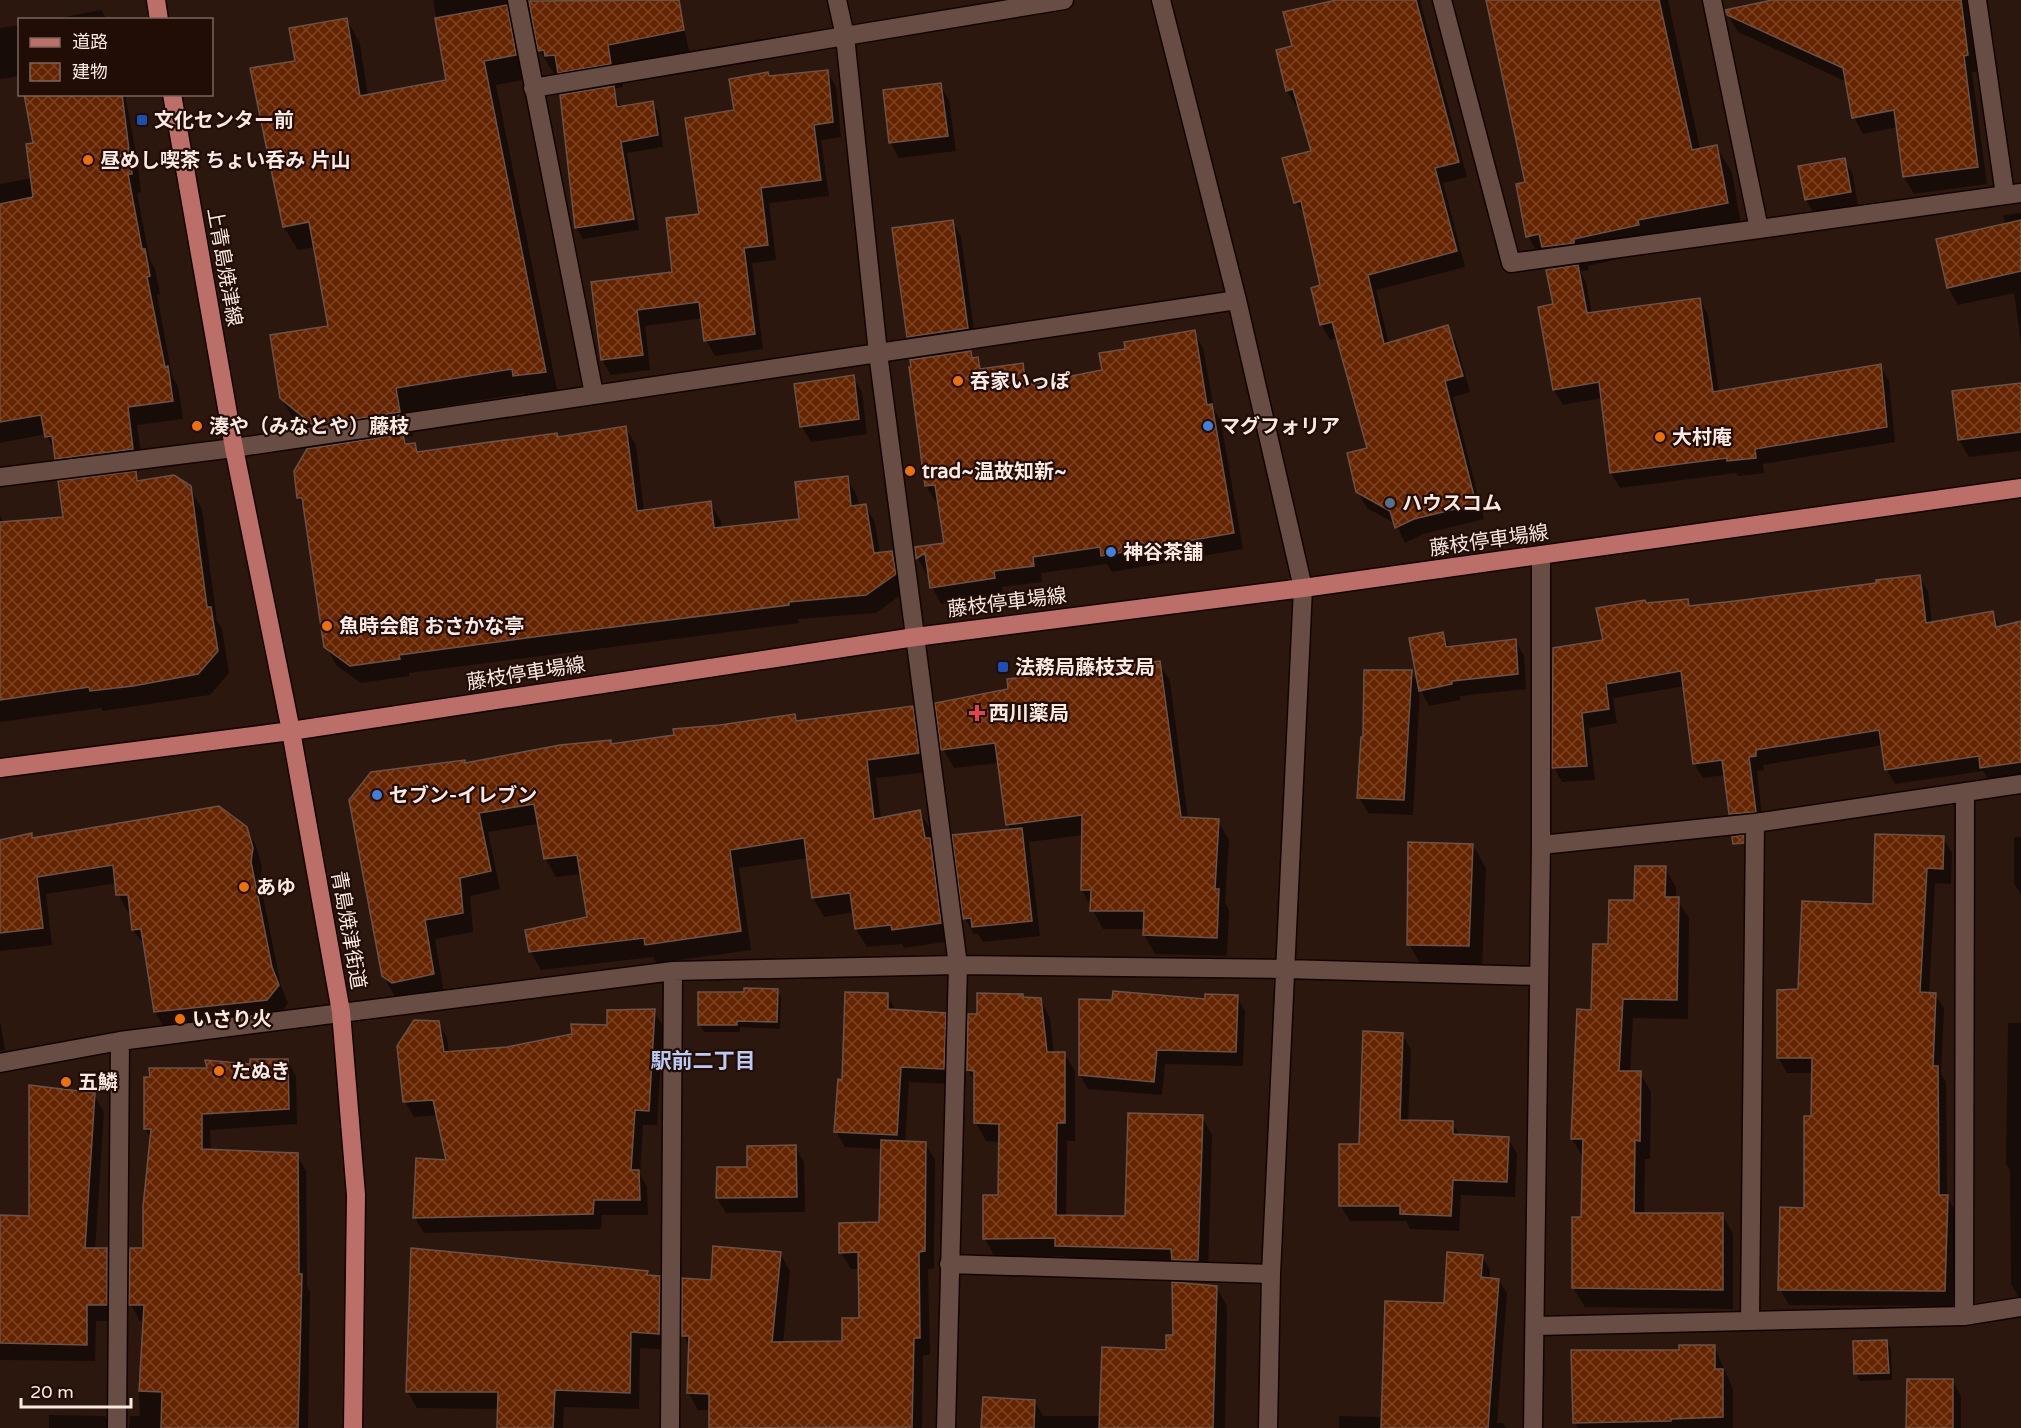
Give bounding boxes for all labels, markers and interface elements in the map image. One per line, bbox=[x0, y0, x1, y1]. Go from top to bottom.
legend bbox=[18, 18, 213, 96]
text: 道路 bbox=[72, 31, 108, 53]
text: 建物 bbox=[72, 61, 108, 83]
place label: 文化センター前 bbox=[154, 109, 294, 133]
marker: 文化センター前 bbox=[135, 113, 149, 127]
place label: 昼めし喫茶 ちょい呑み 片山 bbox=[100, 149, 350, 173]
marker: 昼めし喫茶 ちょい呑み 片山 bbox=[81, 153, 95, 167]
street label: 上青島焼津線 bbox=[202, 206, 246, 328]
place label: 呑家いっぽ bbox=[970, 370, 1070, 394]
marker: 呑家いっぽ bbox=[951, 374, 965, 388]
place label: 湊や（みなとや）藤枝 bbox=[209, 415, 409, 439]
place label: マグフォリア bbox=[1220, 415, 1340, 439]
marker: 湊や（みなとや）藤枝 bbox=[190, 419, 204, 433]
marker: マグフォリア bbox=[1201, 419, 1215, 433]
place label: 大村庵 bbox=[1672, 426, 1732, 450]
marker: 大村庵 bbox=[1653, 430, 1667, 444]
place label: trad~温故知新~ bbox=[922, 460, 1067, 484]
marker: trad~温故知新~ bbox=[903, 464, 917, 478]
place label: ハウスコム bbox=[1402, 492, 1502, 516]
marker: ハウスコム bbox=[1383, 496, 1397, 510]
street label: 藤枝停車場線 bbox=[1428, 521, 1550, 561]
place label: 神谷茶舗 bbox=[1123, 541, 1203, 565]
marker: 神谷茶舗 bbox=[1104, 545, 1118, 559]
street label: 藤枝停車場線 bbox=[946, 584, 1068, 622]
place label: 魚時会館 おさかな亭 bbox=[339, 615, 524, 639]
marker: 魚時会館 おさかな亭 bbox=[320, 619, 334, 633]
street label: 藤枝停車場線 bbox=[465, 653, 587, 695]
place label: 法務局藤枝支局 bbox=[1015, 656, 1155, 680]
marker: 法務局藤枝支局 bbox=[996, 660, 1010, 674]
place label: 西川薬局 bbox=[989, 702, 1069, 726]
marker: 西川薬局 bbox=[970, 706, 984, 720]
place label: セブン-イレブン bbox=[389, 784, 537, 808]
marker: セブン-イレブン bbox=[370, 788, 384, 802]
street label: 青島焼津街道 bbox=[326, 869, 370, 991]
place label: あゆ bbox=[256, 876, 296, 900]
marker: あゆ bbox=[237, 880, 251, 894]
place label: いさり火 bbox=[192, 1008, 272, 1032]
marker: いさり火 bbox=[173, 1012, 187, 1026]
district label: 駅前二丁目 bbox=[651, 1049, 756, 1074]
place label: たぬき bbox=[231, 1060, 291, 1084]
marker: たぬき bbox=[212, 1064, 226, 1078]
place label: 五鱗 bbox=[78, 1071, 118, 1095]
marker: 五鱗 bbox=[59, 1075, 73, 1089]
scale bar bbox=[21, 1371, 130, 1409]
text: 20 m bbox=[30, 1381, 74, 1403]

